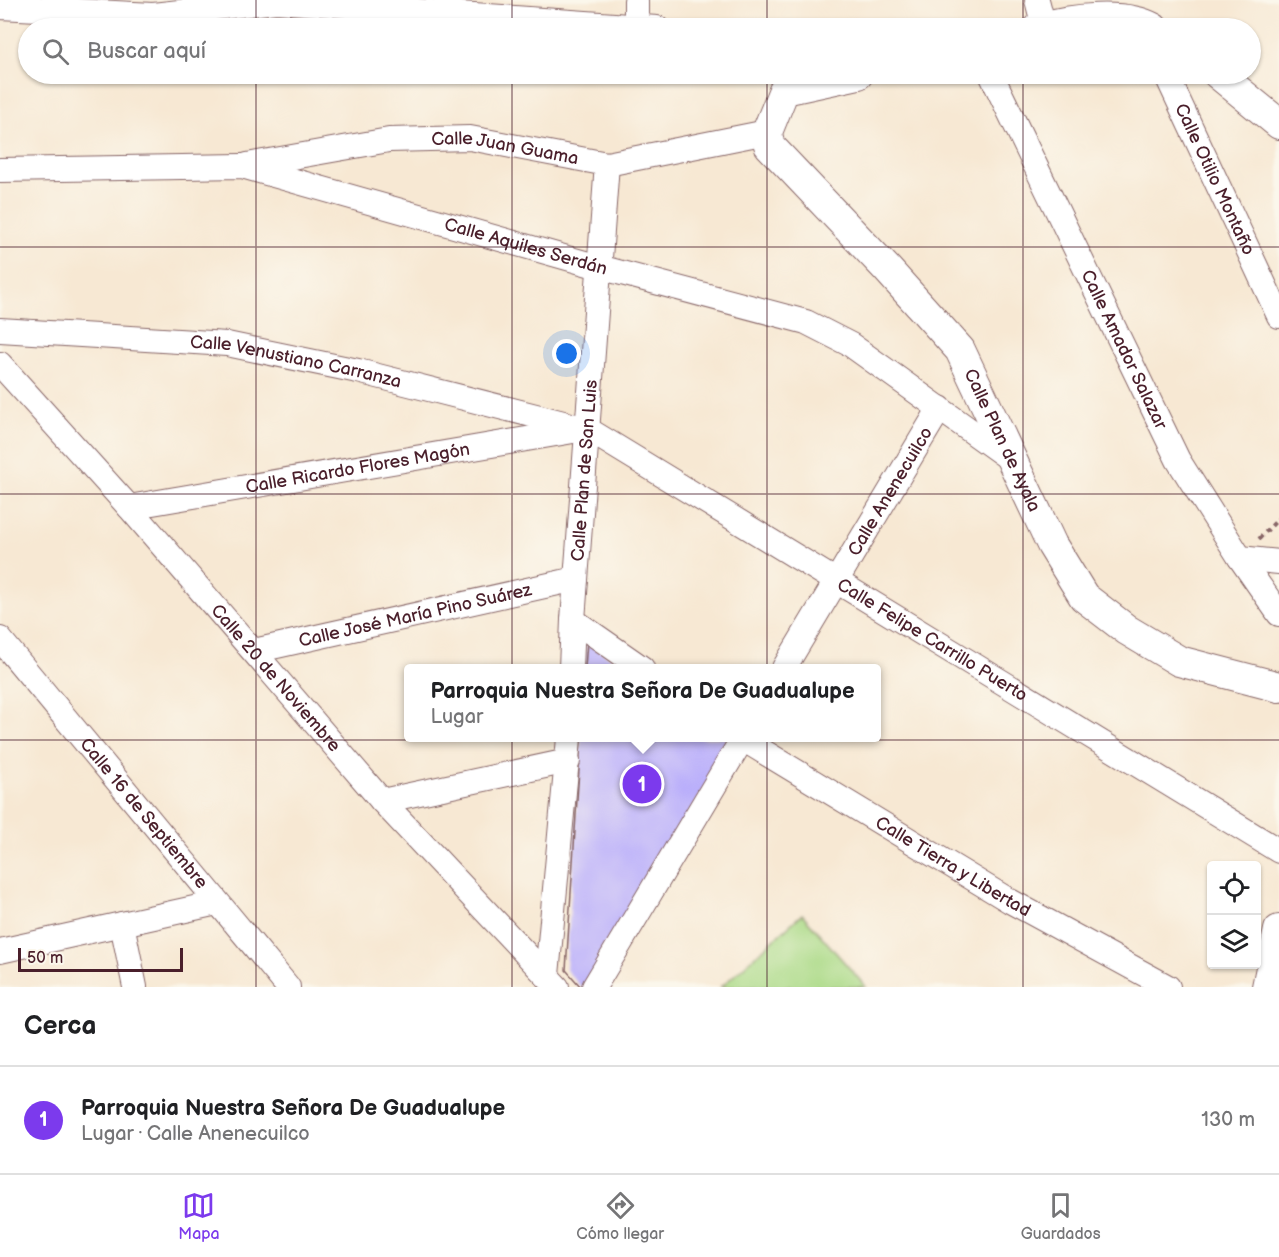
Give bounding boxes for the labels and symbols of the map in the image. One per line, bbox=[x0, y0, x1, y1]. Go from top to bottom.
street label: Calle Otilio Montaño bbox=[1171, 100, 1259, 258]
street label: Calle Juan Guama bbox=[431, 127, 580, 169]
street label: Calle Aquiles Serdán bbox=[442, 213, 610, 279]
street label: Calle Amador Salazar bbox=[1077, 266, 1172, 433]
street label: Calle Venustiano Carranza bbox=[189, 331, 404, 392]
your location bbox=[552, 339, 581, 368]
street label: Calle Plan de Ayala bbox=[960, 365, 1045, 515]
street label: Calle Plan de San Luis bbox=[567, 379, 601, 562]
street label: Calle Anenecuilco bbox=[843, 423, 937, 560]
street label: Calle Ricardo Flores Magón bbox=[244, 438, 471, 497]
street label: Calle Felipe Carrillo Puerto bbox=[834, 574, 1031, 706]
street label: Calle José María Pino Suárez bbox=[297, 579, 534, 651]
street label: Calle 20 de Noviembre bbox=[207, 600, 345, 756]
street label: Calle 16 de Septiembre bbox=[76, 734, 213, 893]
pin: 1 bbox=[622, 762, 662, 806]
street label: Calle Tierra y Libertad bbox=[872, 812, 1035, 921]
scale bar bbox=[18, 945, 183, 972]

